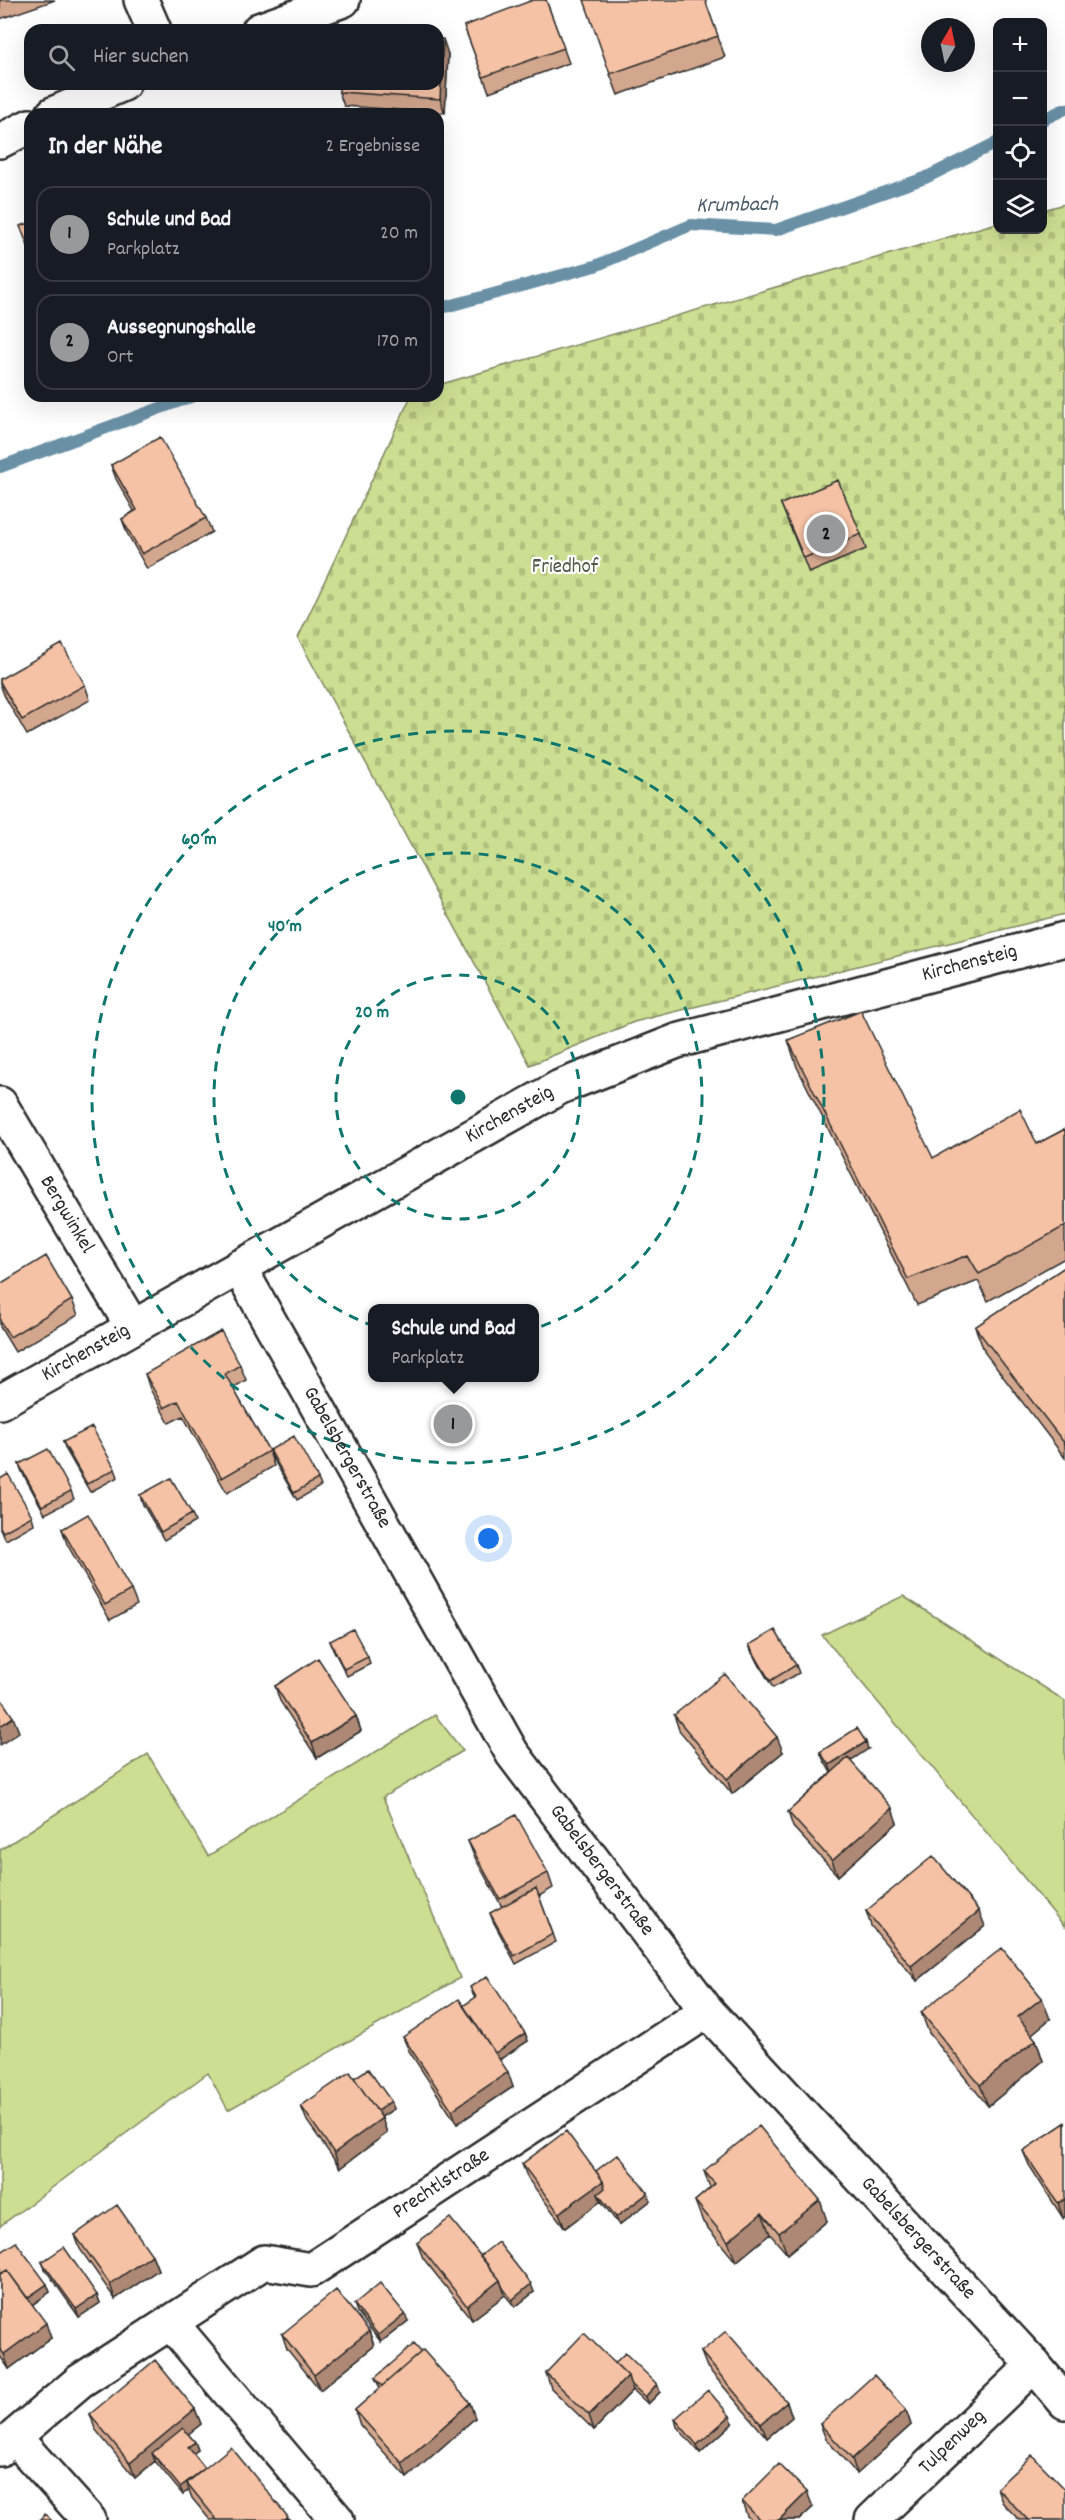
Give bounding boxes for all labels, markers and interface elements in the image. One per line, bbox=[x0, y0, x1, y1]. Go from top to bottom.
north arrow bbox=[921, 18, 975, 72]
map controls bbox=[993, 18, 1047, 234]
button: + bbox=[993, 18, 1047, 72]
search box bbox=[24, 24, 444, 90]
icon: search bbox=[45, 41, 78, 74]
text: Hier suchen bbox=[93, 42, 189, 73]
button: − bbox=[993, 72, 1047, 126]
button: locate bbox=[993, 126, 1047, 180]
text: In der Nähe bbox=[48, 129, 162, 166]
text: 2 Ergebnisse bbox=[325, 133, 420, 161]
button: layers bbox=[993, 180, 1047, 234]
water label: Krumbach bbox=[696, 190, 779, 222]
text: Schule und Bad bbox=[107, 205, 231, 236]
text: 1 bbox=[67, 220, 72, 248]
text: 20 m bbox=[380, 220, 418, 248]
text: Parkplatz bbox=[107, 236, 179, 264]
text: Aussegnungshalle bbox=[107, 313, 256, 344]
text: 2 bbox=[65, 328, 74, 356]
text: 170 m bbox=[377, 328, 418, 356]
text: Ort bbox=[107, 344, 133, 372]
pin: 2 bbox=[806, 512, 846, 556]
park label: Friedhof bbox=[532, 553, 599, 583]
text: 60 m bbox=[181, 828, 217, 853]
text: 40 m bbox=[268, 915, 302, 940]
street label: Kirchensteig bbox=[919, 937, 1021, 991]
text: 20 m bbox=[355, 1001, 389, 1026]
street label: Kirchensteig bbox=[460, 1078, 560, 1152]
centre of rings bbox=[448, 1087, 468, 1107]
street label: Bergwinkel bbox=[31, 1170, 101, 1260]
popup bbox=[368, 1304, 539, 1382]
text: Schule und Bad bbox=[391, 1314, 516, 1345]
street label: Kirchensteig bbox=[37, 1317, 136, 1390]
text: Parkplatz bbox=[391, 1345, 464, 1373]
street label: Gabelsbergerstraße bbox=[294, 1381, 398, 1534]
pin: 1 bbox=[434, 1402, 472, 1446]
your location bbox=[474, 1524, 503, 1553]
street label: Gabelsbergerstraße bbox=[541, 1798, 661, 1943]
street label: Prechtlstraße bbox=[387, 2142, 496, 2227]
street label: Gabelsbergerstraße bbox=[853, 2170, 982, 2307]
street label: Tulpenweg bbox=[913, 2403, 993, 2482]

